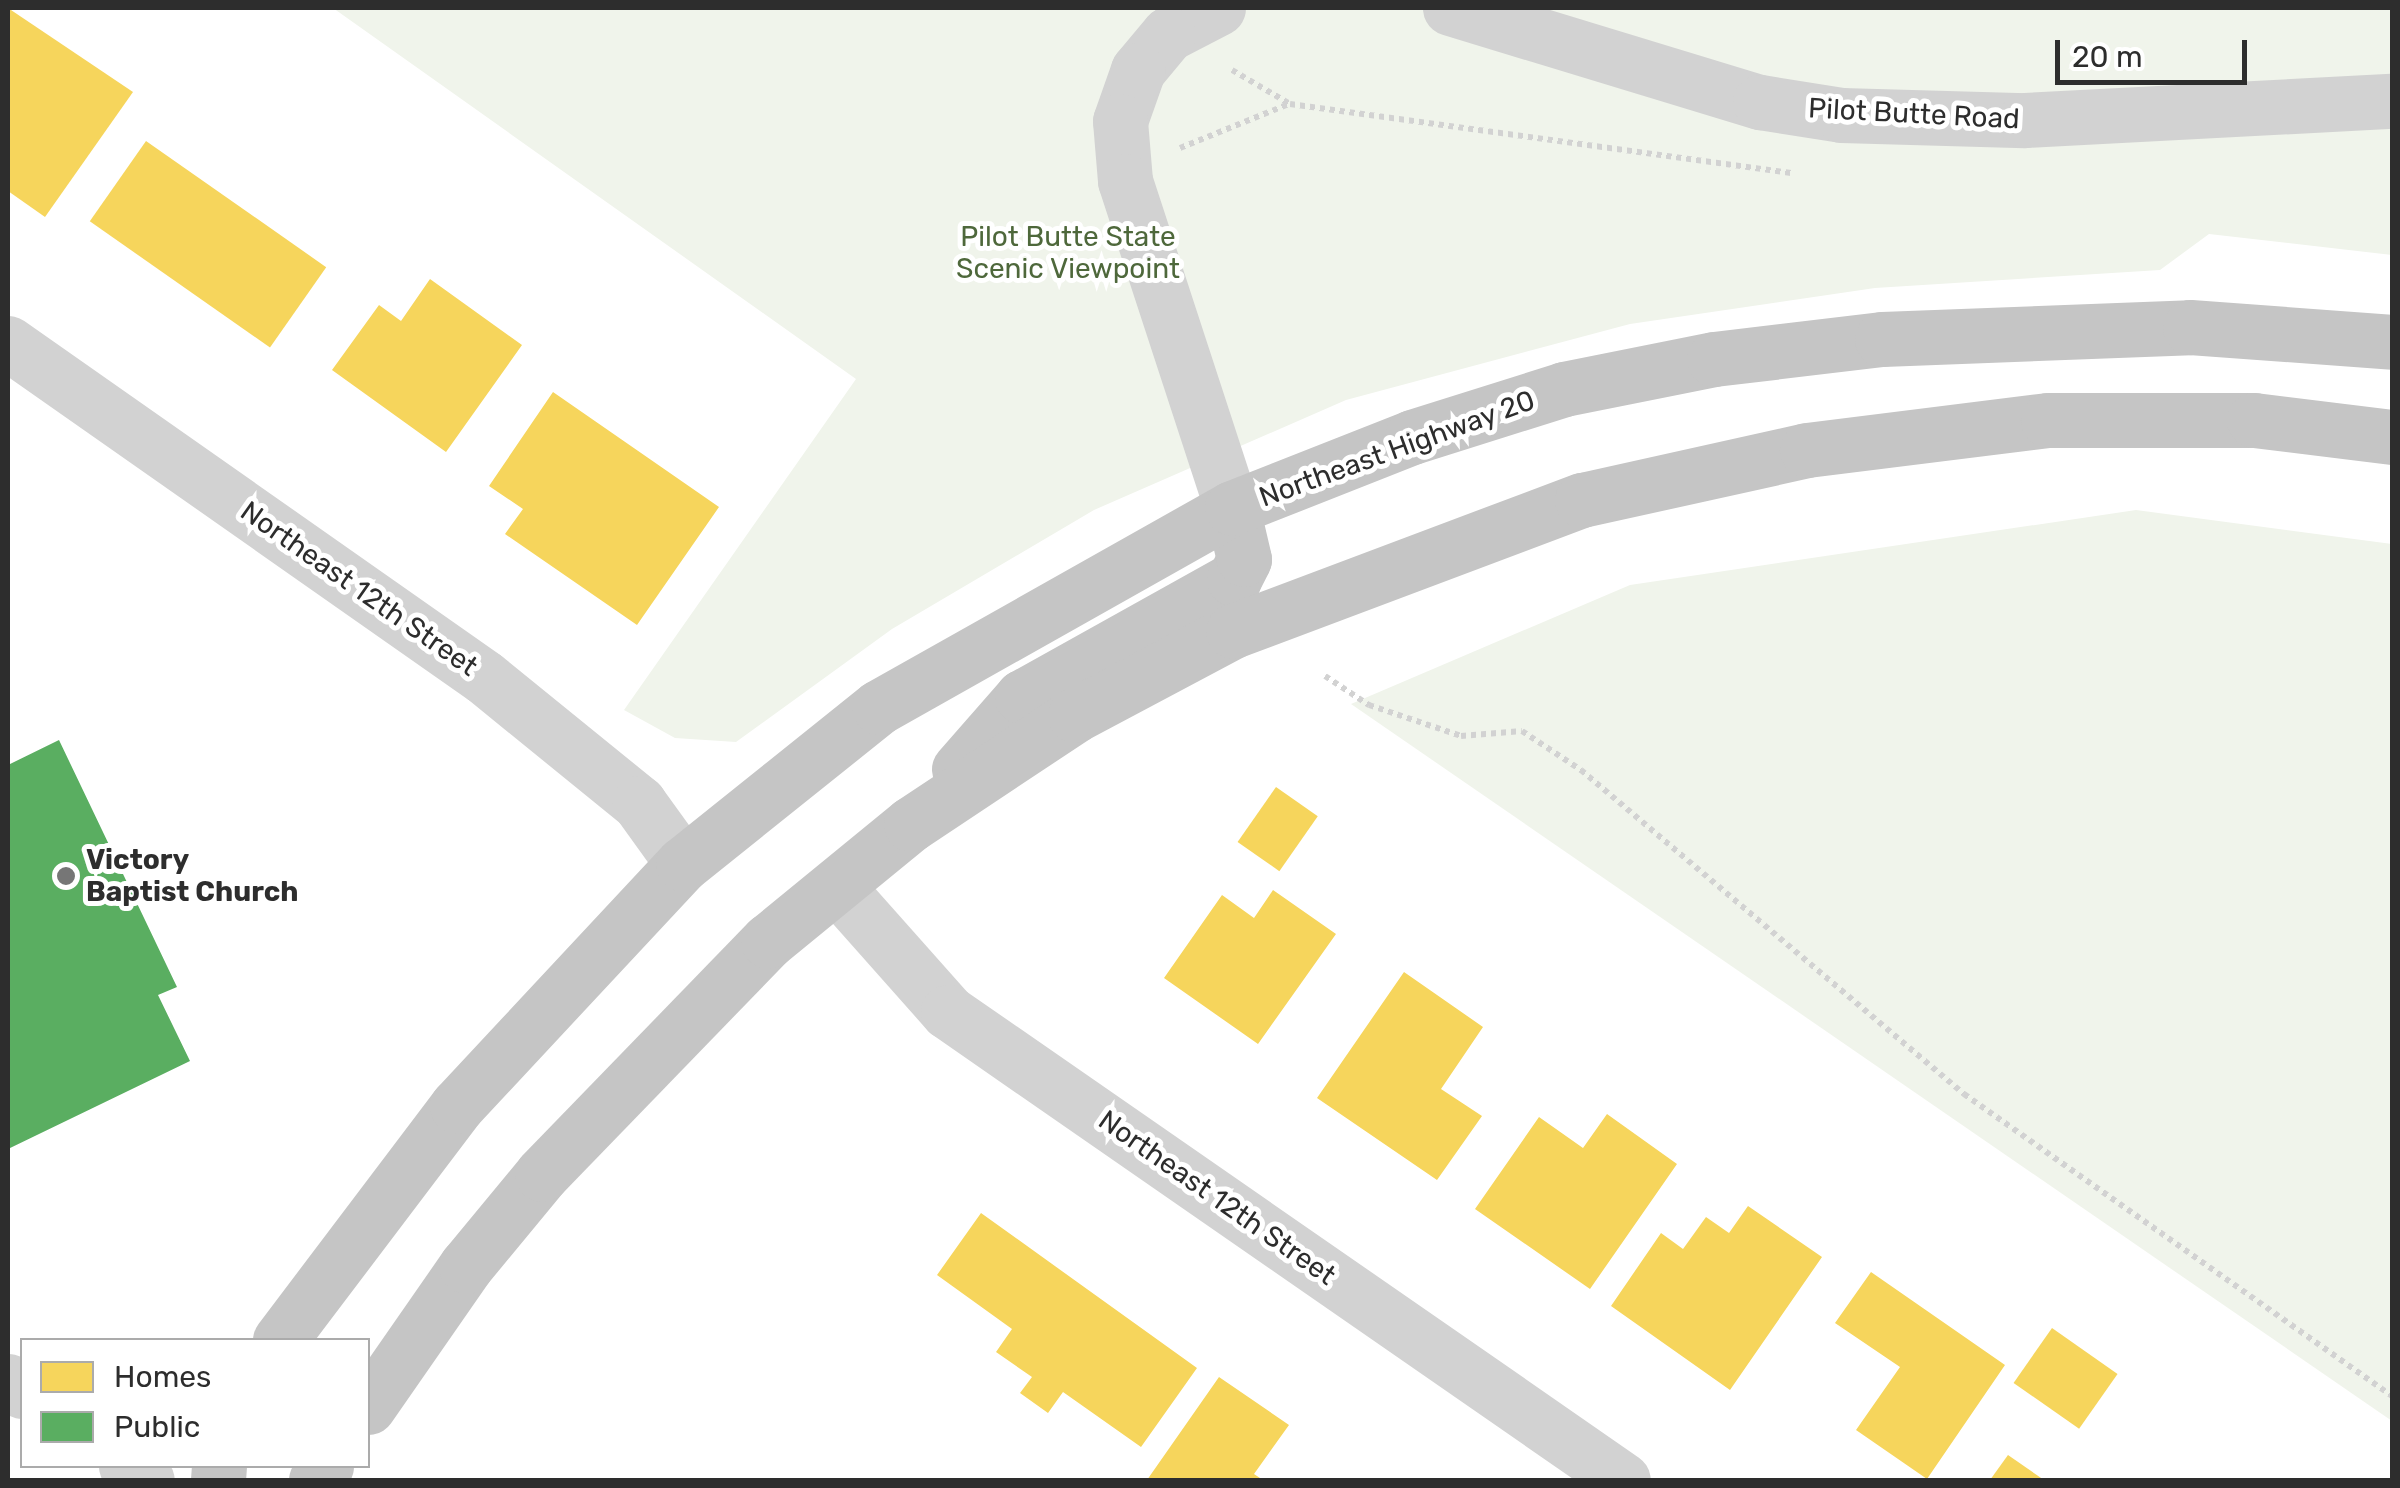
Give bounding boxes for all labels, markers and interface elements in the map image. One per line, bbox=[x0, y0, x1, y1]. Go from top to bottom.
scale bar bbox=[2060, 20, 2252, 82]
text: 20 m bbox=[2072, 39, 2143, 75]
street label: Pilot Butte Road bbox=[1807, 92, 2021, 136]
park label: Pilot Butte State Scenic Viewpoint bbox=[956, 220, 1180, 286]
street label: Northeast Highway 20 bbox=[1254, 383, 1540, 515]
street label: Northeast 12th Street bbox=[234, 494, 484, 684]
place label: Victory Baptist Church bbox=[86, 843, 298, 909]
marker: Victory Baptist Church bbox=[55, 865, 77, 887]
street label: Northeast 12th Street bbox=[1092, 1103, 1342, 1293]
legend bbox=[20, 1338, 370, 1468]
text: Homes bbox=[114, 1359, 211, 1395]
text: Public bbox=[114, 1409, 200, 1445]

